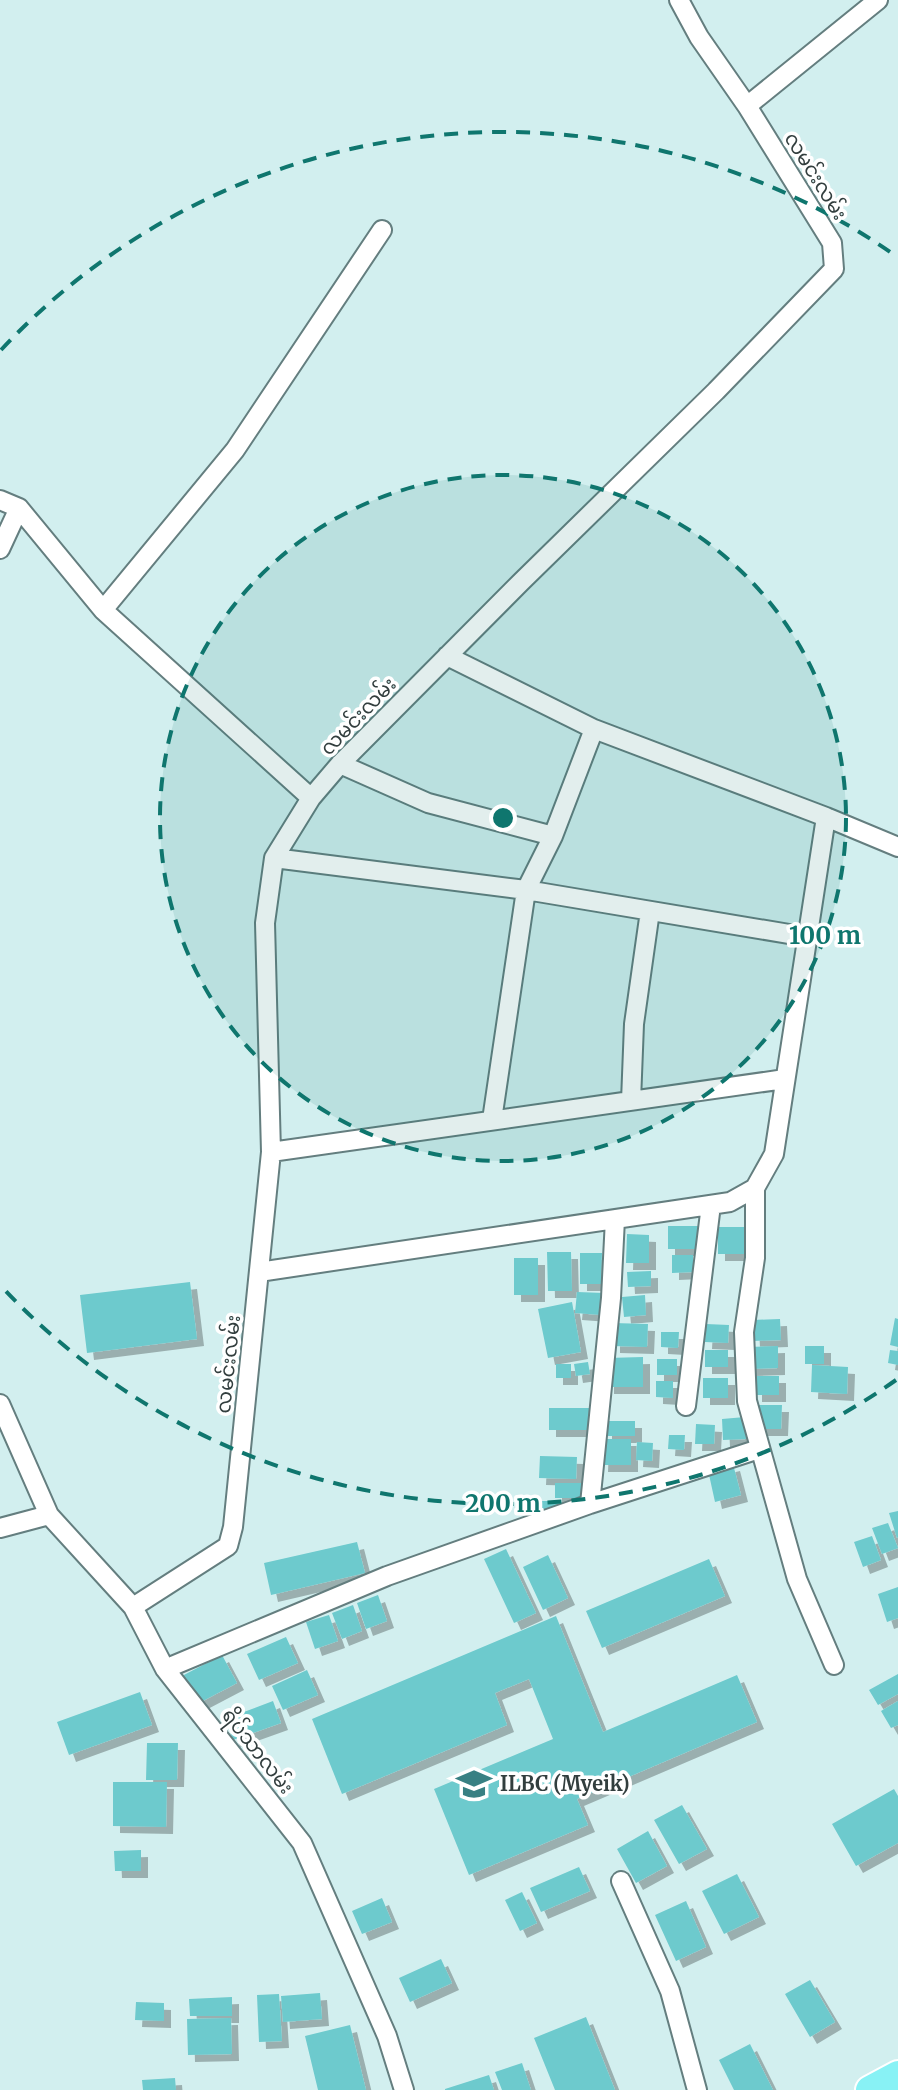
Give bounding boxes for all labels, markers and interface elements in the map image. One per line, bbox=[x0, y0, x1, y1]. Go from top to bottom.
street label: လမင်းလမ်း bbox=[780, 127, 854, 224]
street label: လမင်းလမ်း bbox=[314, 671, 401, 760]
centre of rings bbox=[489, 804, 517, 832]
text: 100 m bbox=[789, 920, 861, 951]
street label: လမင်းလမ်း bbox=[209, 1313, 245, 1414]
text: 200 m bbox=[465, 1488, 541, 1519]
street label: ရိပ်သာလမ်း bbox=[214, 1702, 300, 1801]
school or university icon: ILBC (Myeik) bbox=[455, 1765, 493, 1803]
place label: ILBC (Myeik) bbox=[500, 1771, 630, 1796]

